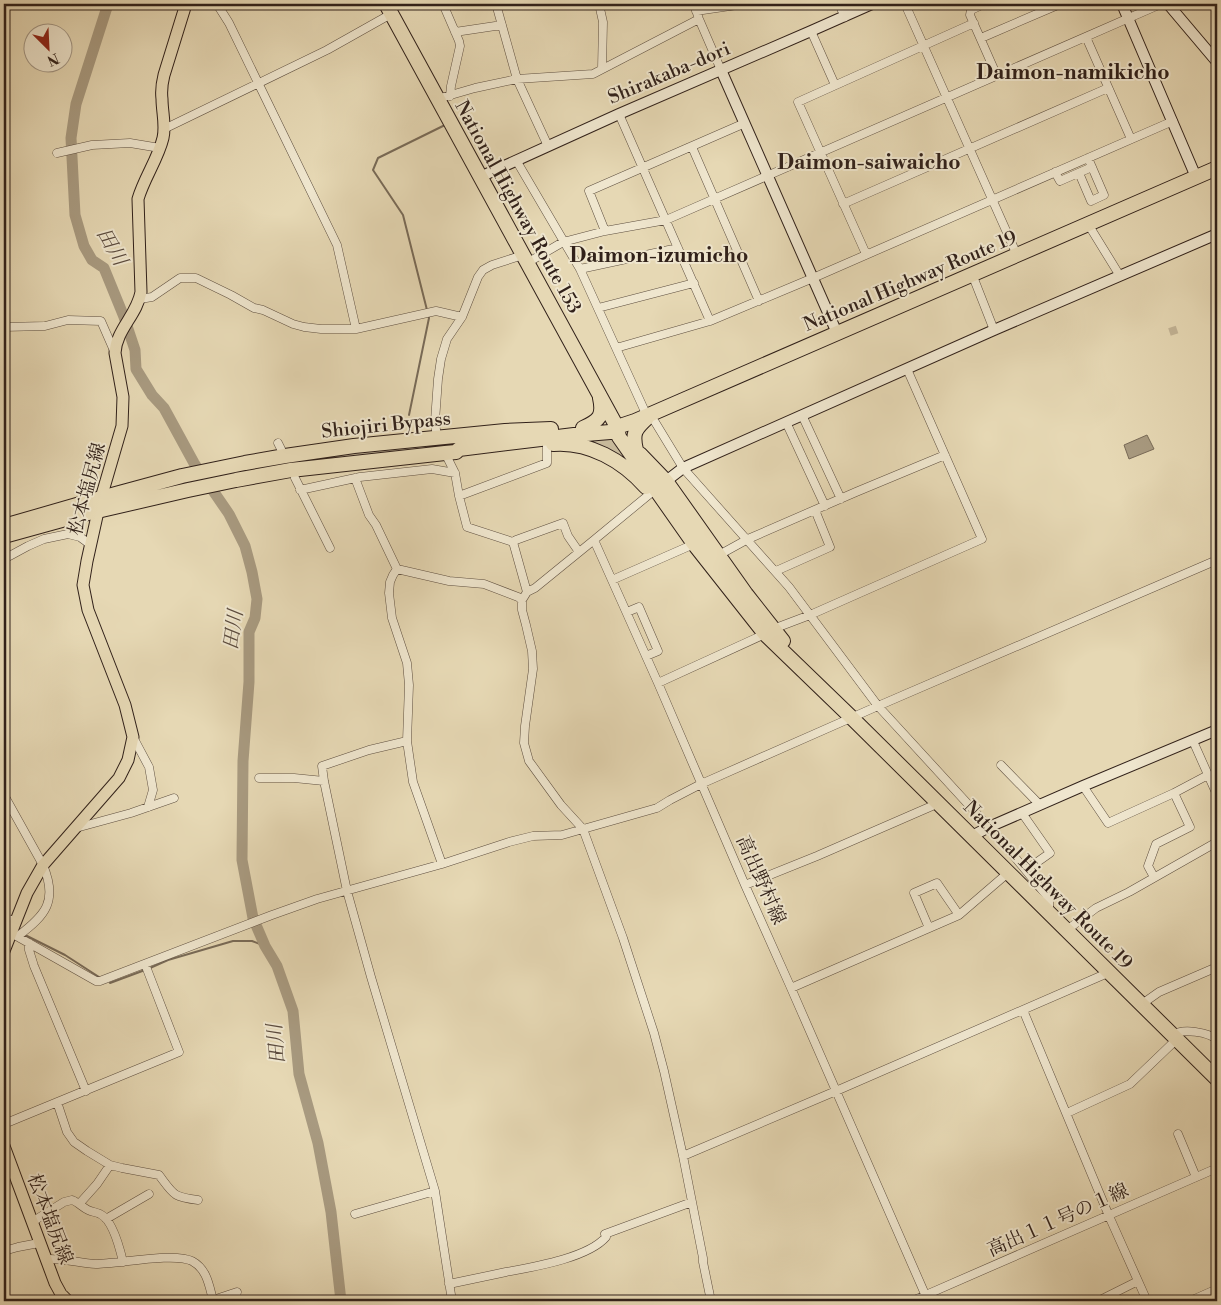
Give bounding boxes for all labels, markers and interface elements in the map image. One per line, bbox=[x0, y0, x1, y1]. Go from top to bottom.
north arrow bbox=[22, 22, 72, 72]
street label: Shirakaba-dori bbox=[604, 36, 734, 110]
text: N bbox=[44, 48, 62, 69]
district label: Daimon-namikicho bbox=[976, 60, 1170, 86]
street label: National Highway Route 153 bbox=[449, 96, 587, 318]
district label: Daimon-saiwaicho bbox=[777, 150, 961, 176]
water label: 田川 bbox=[90, 223, 133, 272]
street label: National Highway Route 19 bbox=[800, 225, 1020, 337]
district label: Daimon-izumicho bbox=[570, 243, 748, 269]
street label: Shiojiri Bypass bbox=[320, 406, 452, 444]
street label: 松本塩尻線 bbox=[63, 440, 111, 538]
water label: 田川 bbox=[219, 606, 249, 652]
street label: National Highway Route 19 bbox=[958, 795, 1138, 975]
street label: 高出野村線 bbox=[731, 832, 791, 928]
water label: 田川 bbox=[263, 1021, 291, 1065]
street label: 松本塩尻線 bbox=[22, 1170, 78, 1268]
street label: 高出１１号の１線 bbox=[984, 1178, 1132, 1262]

